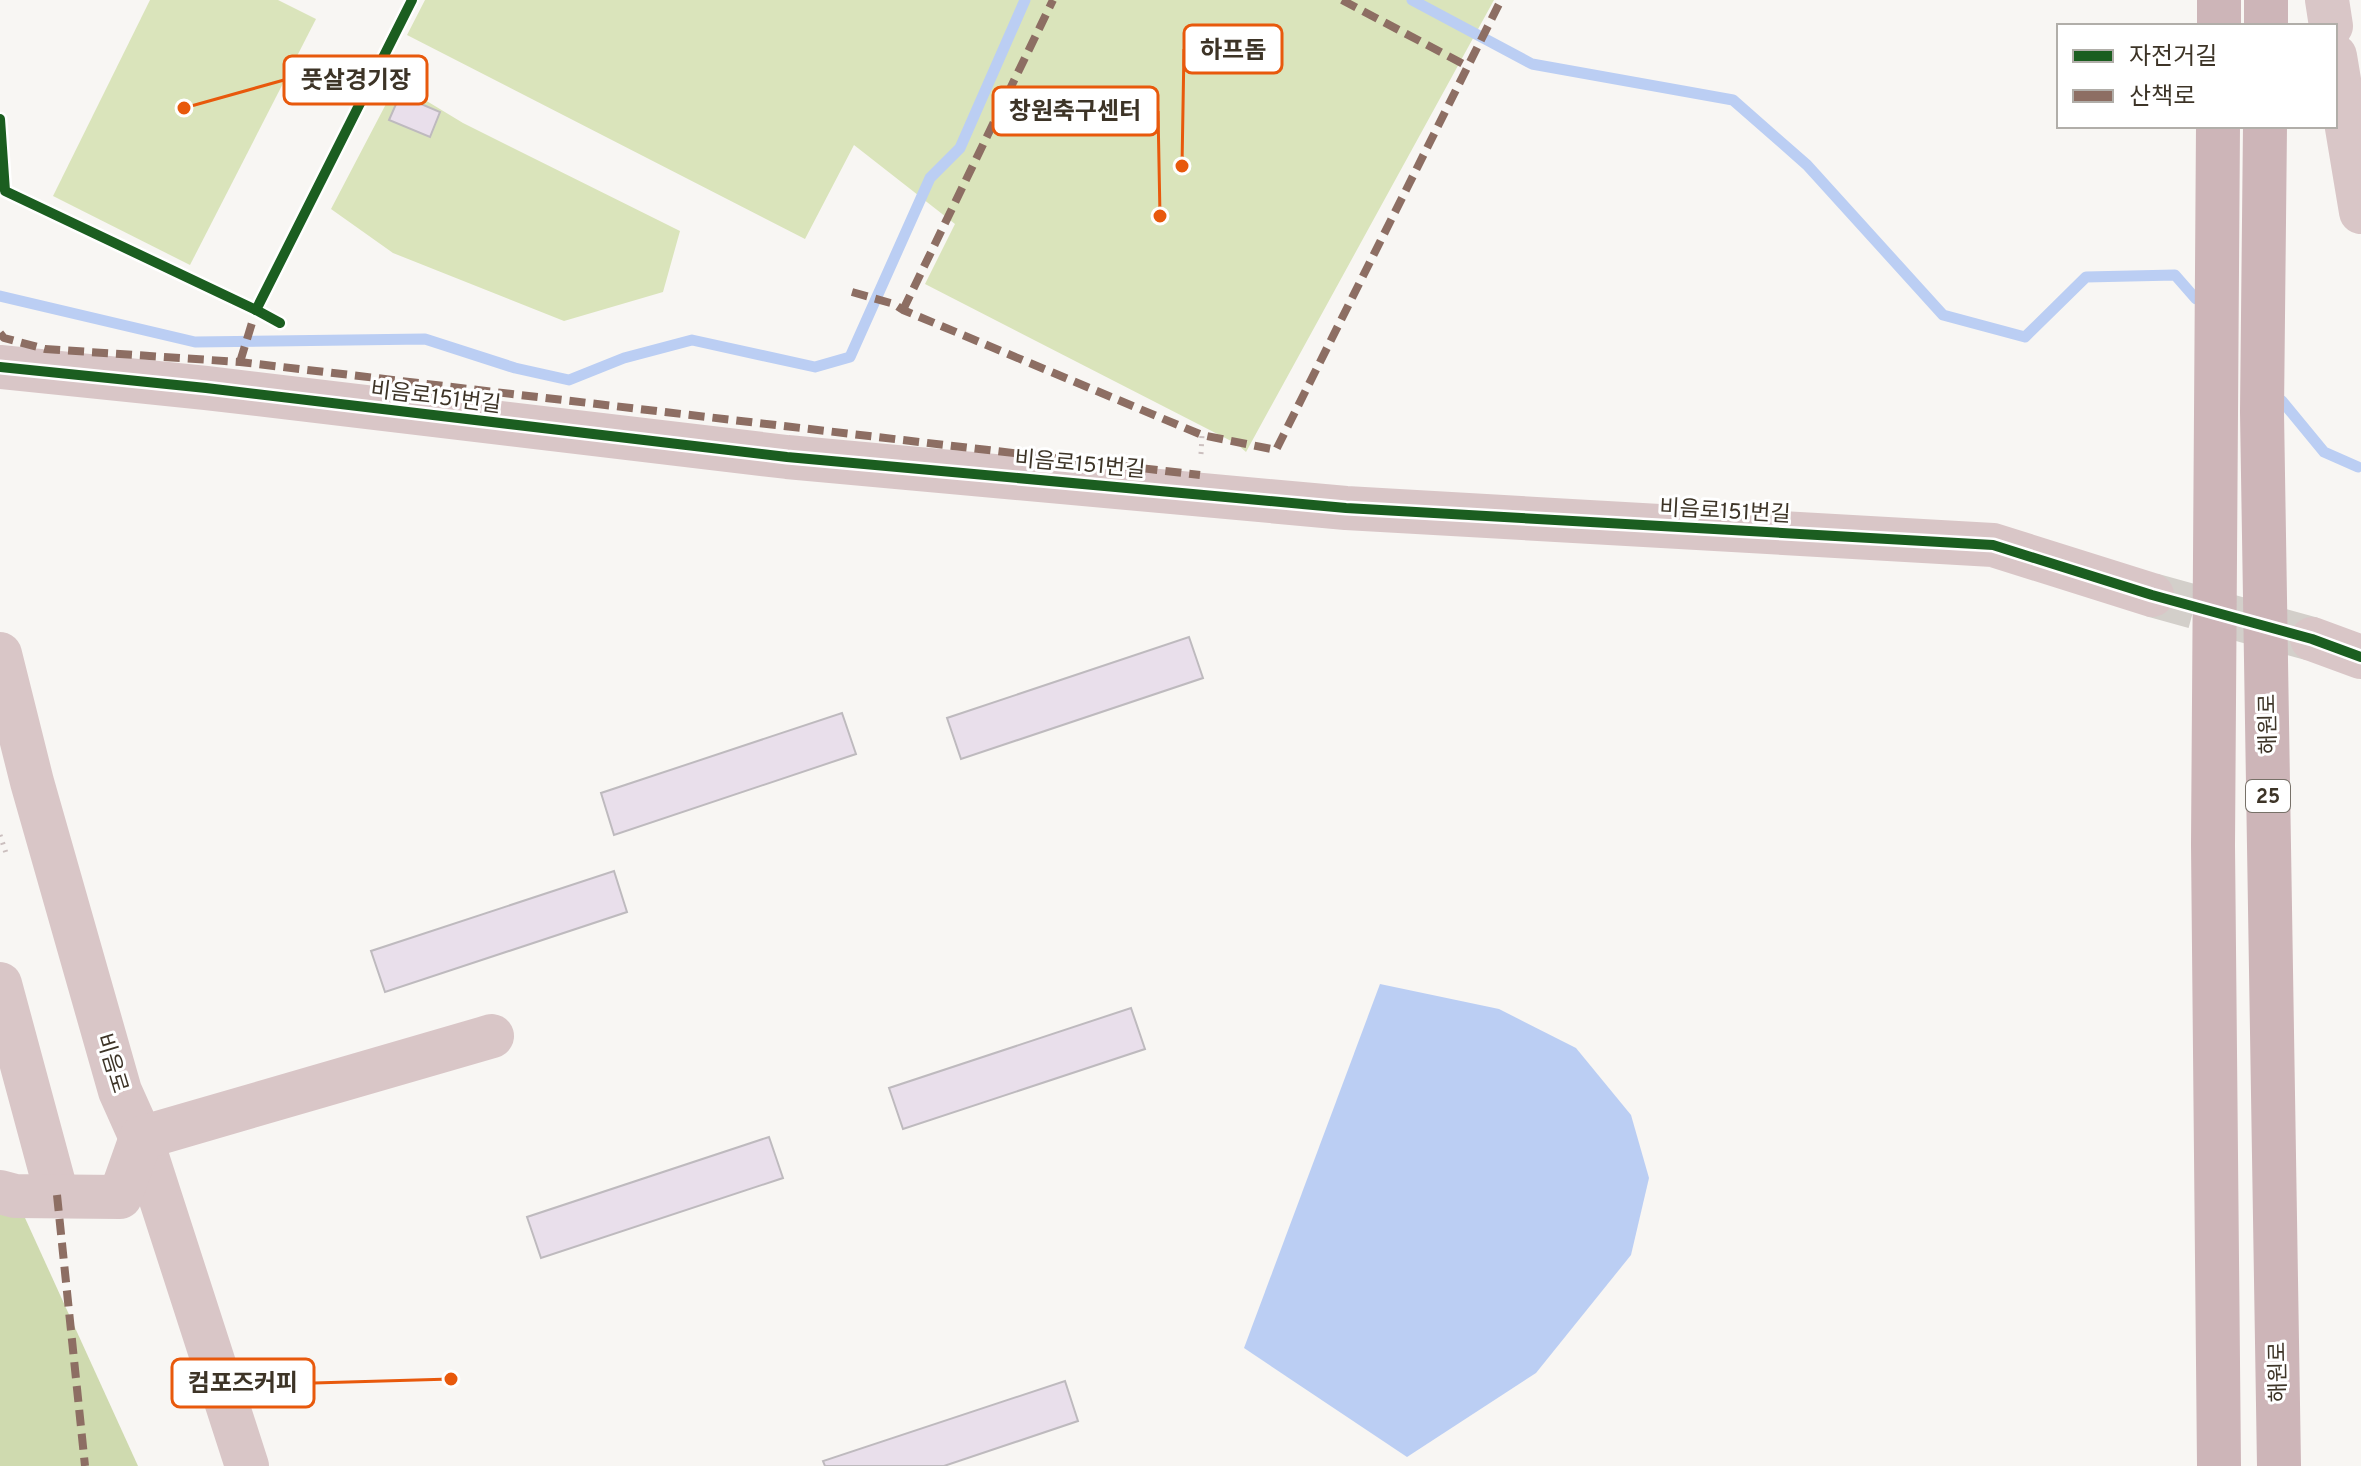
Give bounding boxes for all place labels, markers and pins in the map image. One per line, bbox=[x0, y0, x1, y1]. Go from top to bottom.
callout: 하프돔 bbox=[1184, 25, 1282, 73]
callout: 풋살경기장 bbox=[284, 56, 427, 104]
callout: 창원축구센터 bbox=[993, 87, 1158, 135]
callout: 컴포즈커피 bbox=[172, 1359, 314, 1407]

